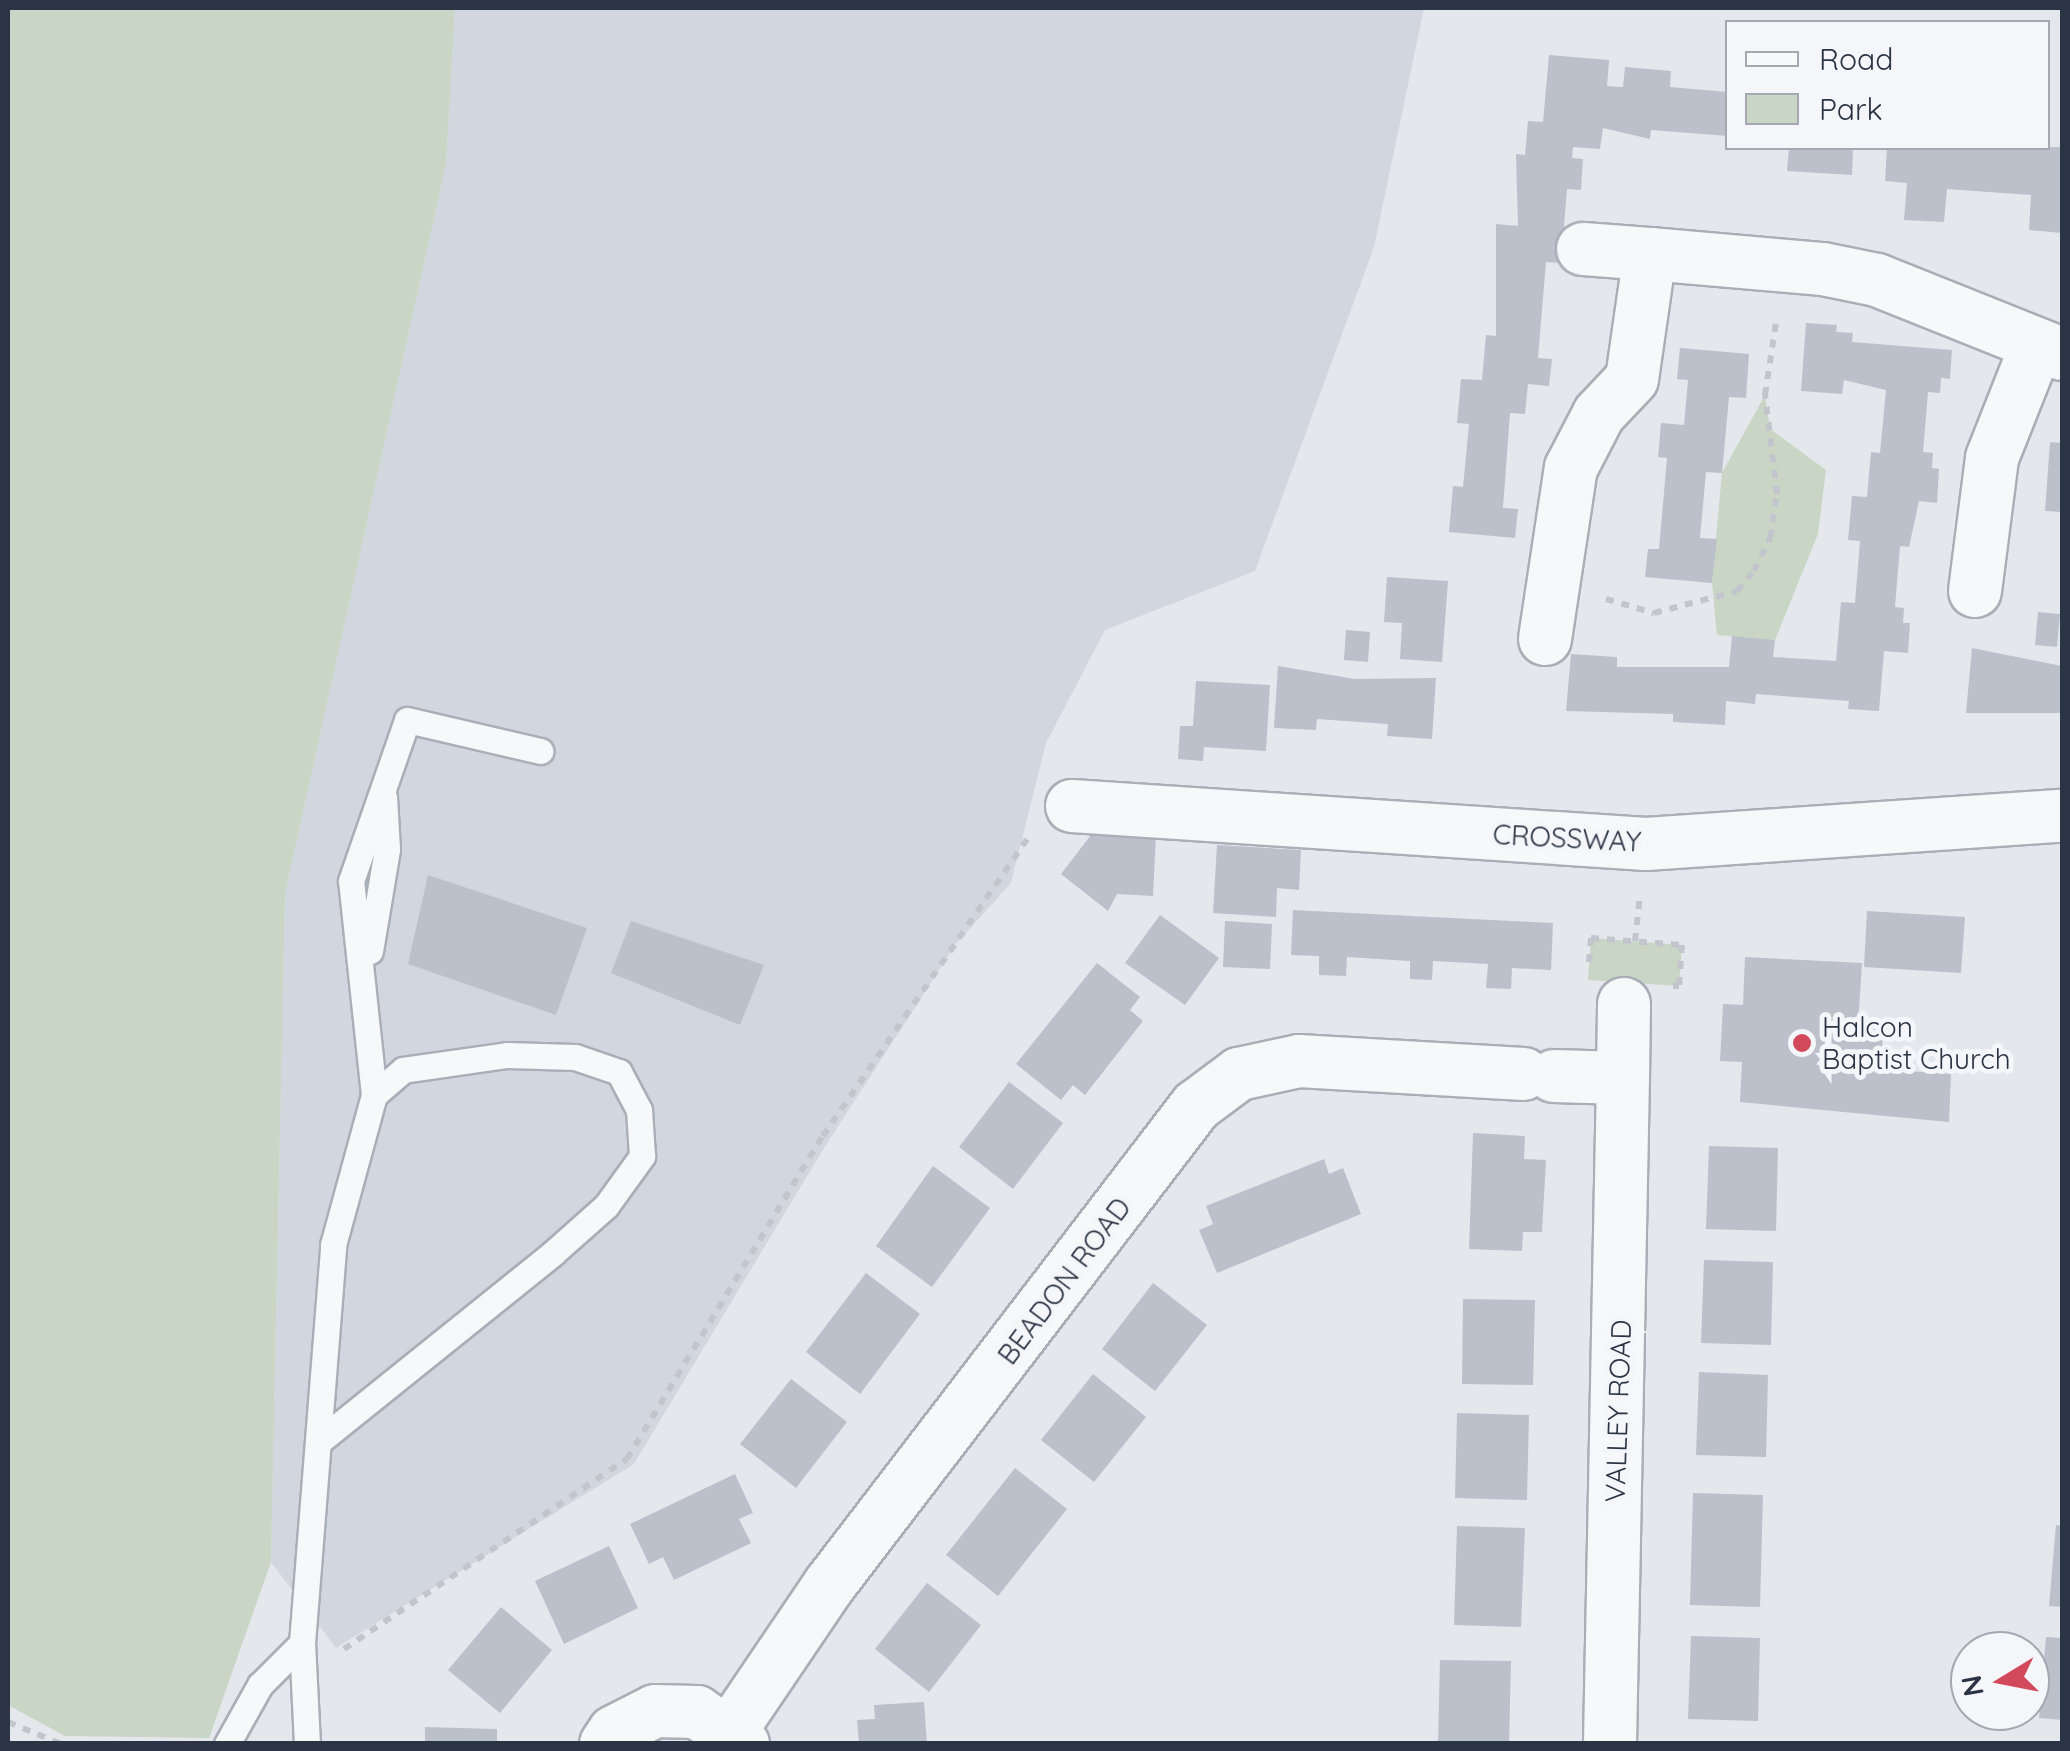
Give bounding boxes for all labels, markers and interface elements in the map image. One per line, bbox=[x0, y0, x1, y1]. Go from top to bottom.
legend bbox=[1725, 20, 2050, 150]
text: Road bbox=[1819, 40, 1893, 78]
text: Park bbox=[1819, 90, 1883, 128]
street label: CROSSWAY bbox=[1492, 817, 1642, 859]
place label: Halcon Baptist Church bbox=[1822, 1010, 2011, 1076]
marker: Halcon Baptist Church bbox=[1791, 1032, 1813, 1054]
street label: BEADON ROAD bbox=[990, 1191, 1138, 1371]
street label: VALLEY ROAD bbox=[1598, 1319, 1638, 1503]
north arrow bbox=[1950, 1631, 2050, 1731]
text: N bbox=[1953, 1673, 1991, 1699]

